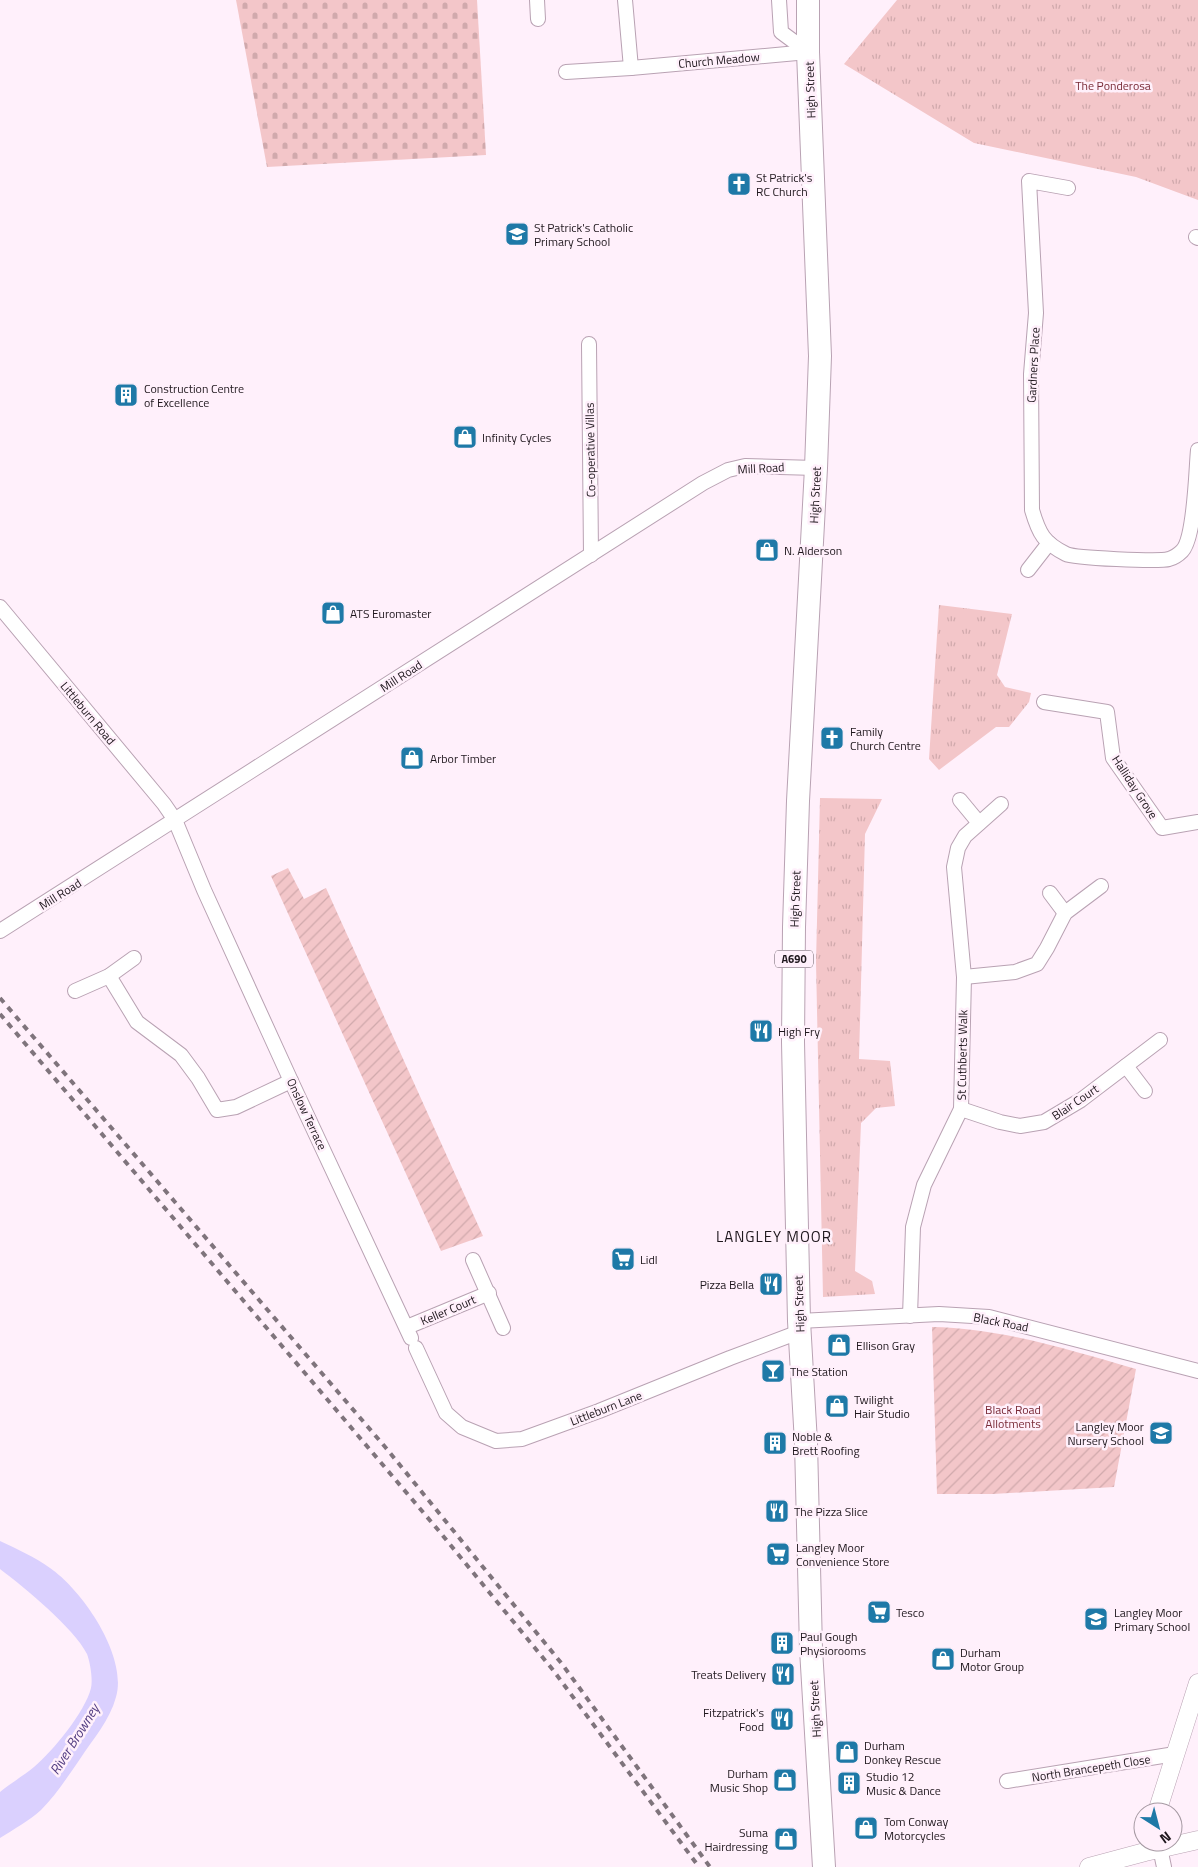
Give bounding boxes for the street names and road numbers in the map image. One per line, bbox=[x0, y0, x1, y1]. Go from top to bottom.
street label: Church Meadow bbox=[678, 47, 760, 73]
street label: High Street bbox=[799, 60, 820, 119]
street label: Gardners Place bbox=[1022, 327, 1044, 403]
street label: Co-operative Villas bbox=[580, 402, 600, 498]
street label: Mill Road bbox=[737, 457, 785, 479]
street label: High Street bbox=[804, 465, 826, 524]
street label: Mill Road bbox=[376, 655, 426, 697]
street label: Littleburn Road bbox=[56, 677, 120, 749]
street label: Halliday Grove bbox=[1107, 751, 1163, 823]
street label: High Street bbox=[785, 869, 806, 928]
street label: Mill Road bbox=[35, 874, 85, 914]
road number: A690 bbox=[775, 951, 813, 968]
street label: St Cuthberts Walk bbox=[952, 1009, 972, 1100]
street label: Onslow Terrace bbox=[282, 1075, 332, 1153]
street label: Blair Court bbox=[1048, 1079, 1103, 1125]
street label: High Street bbox=[788, 1274, 809, 1333]
street label: Keller Court bbox=[417, 1290, 479, 1330]
street label: Black Road bbox=[972, 1307, 1030, 1337]
street label: Littleburn Lane bbox=[567, 1386, 645, 1430]
street label: High Street bbox=[804, 1679, 826, 1738]
street label: North Brancepeth Close bbox=[1030, 1749, 1152, 1787]

